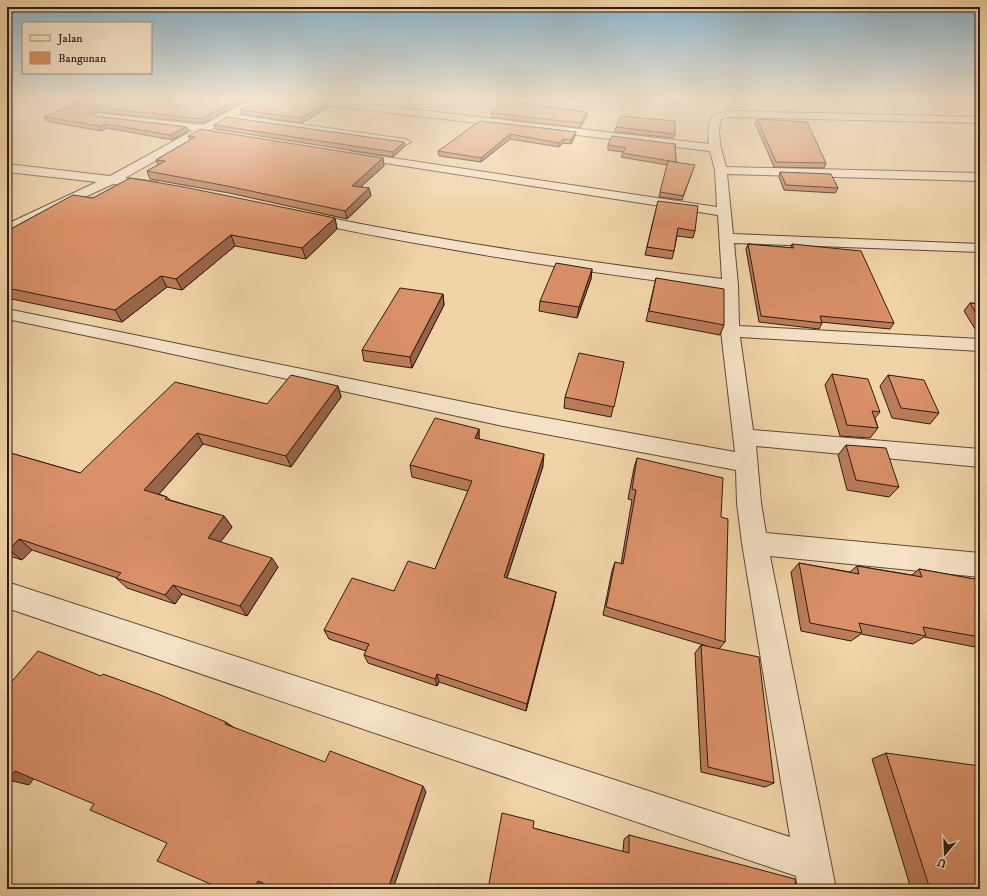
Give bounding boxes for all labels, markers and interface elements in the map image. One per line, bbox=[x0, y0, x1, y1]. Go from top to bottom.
legend bbox=[22, 22, 152, 74]
text: Jalan bbox=[57, 31, 83, 46]
text: Bangunan bbox=[58, 51, 107, 66]
north arrow bbox=[925, 834, 965, 874]
text: U bbox=[935, 854, 948, 871]

